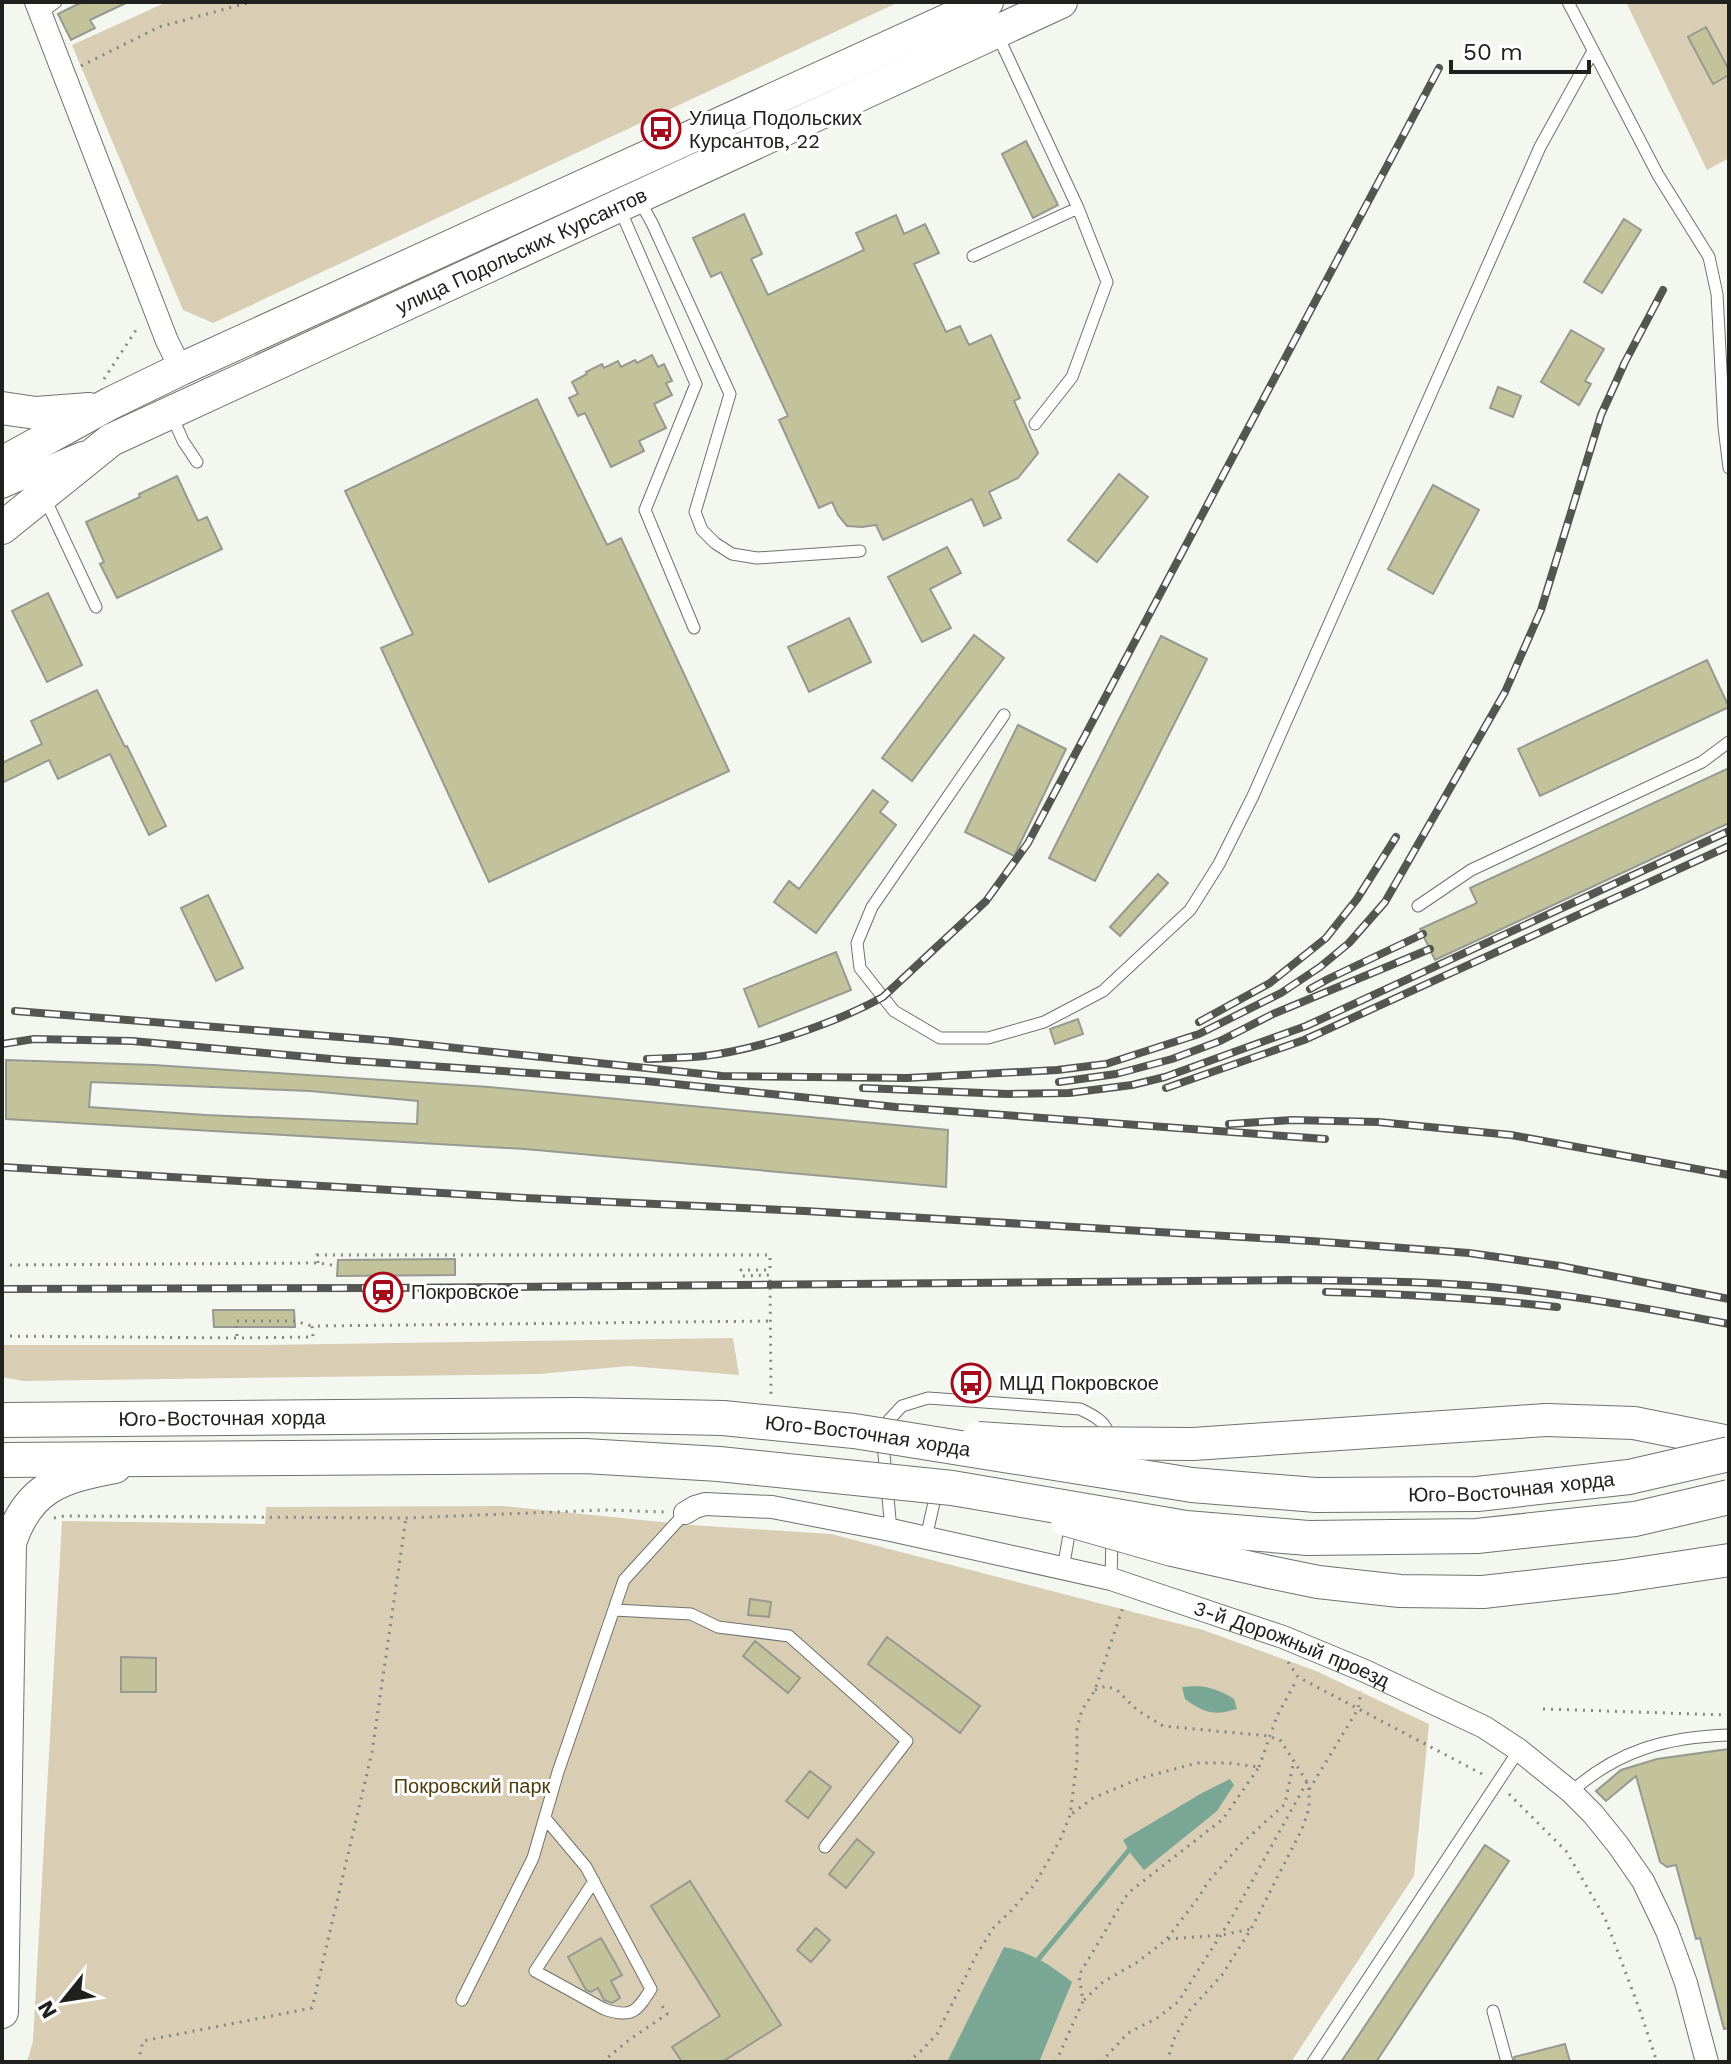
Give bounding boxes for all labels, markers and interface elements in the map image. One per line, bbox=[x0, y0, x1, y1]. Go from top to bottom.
scale bar bbox=[1451, 24, 1589, 74]
text: 50 m bbox=[1463, 38, 1523, 66]
place label: Улица Подольских Курсантов, 22 bbox=[689, 106, 862, 153]
bus stop icon: Улица Подольских Курсантов, 22 bbox=[640, 108, 682, 150]
street label: улица Подольских Курсантов bbox=[392, 183, 651, 319]
station icon: Покровское bbox=[362, 1271, 404, 1313]
place label: Покровское bbox=[411, 1280, 519, 1304]
bus stop icon: МЦД Покровское bbox=[950, 1362, 992, 1404]
place label: МЦД Покровское bbox=[999, 1371, 1159, 1395]
street label: Юго-Восточная хорда bbox=[118, 1405, 327, 1431]
street label: Юго-Восточная хорда bbox=[764, 1410, 973, 1462]
street label: Юго-Восточная хорда bbox=[1408, 1467, 1617, 1506]
street label: 3-й Дорожный проезд bbox=[1191, 1596, 1394, 1693]
park label: Покровский парк bbox=[394, 1774, 551, 1798]
north arrow bbox=[24, 1960, 104, 2040]
text: N bbox=[32, 1996, 62, 2023]

